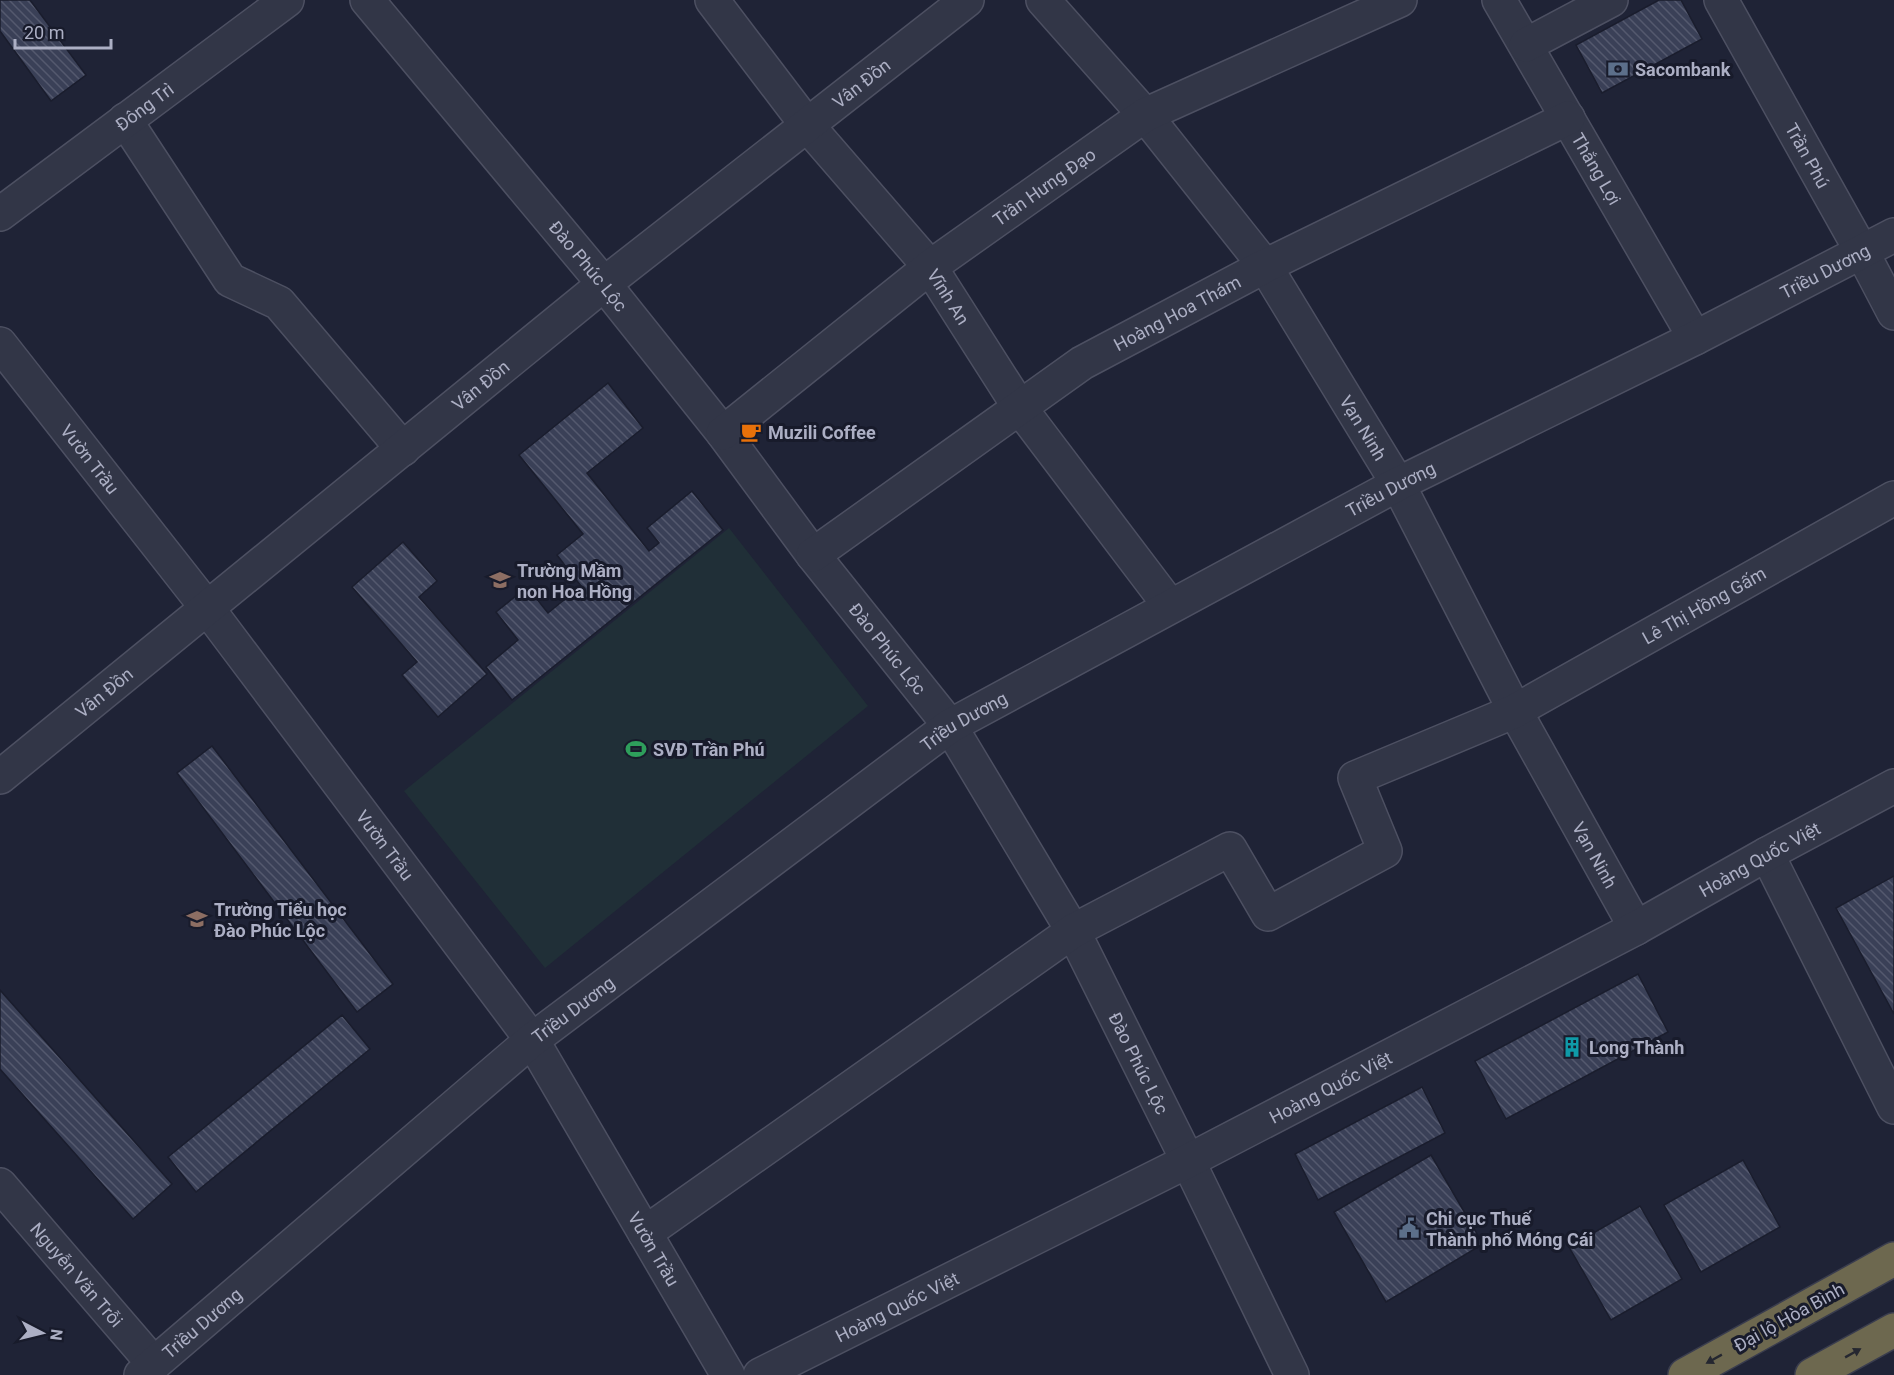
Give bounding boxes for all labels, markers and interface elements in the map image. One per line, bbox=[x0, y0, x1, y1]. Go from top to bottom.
scale bar bbox=[15, 12, 111, 50]
text: 20 m bbox=[24, 22, 64, 43]
street label: Vân Đồn bbox=[828, 54, 894, 112]
bank icon: Sacombank bbox=[1606, 57, 1630, 81]
place label: Sacombank bbox=[1635, 59, 1731, 80]
street label: Đông Trì bbox=[111, 78, 178, 135]
street label: Trần Phú bbox=[1781, 119, 1834, 192]
street label: Thắng Lợi bbox=[1568, 129, 1626, 208]
street label: Trần Hưng Đạo bbox=[989, 143, 1099, 230]
street label: Đào Phúc Lộc bbox=[545, 216, 632, 315]
street label: Triều Dương bbox=[1777, 239, 1873, 303]
street label: Vĩnh An bbox=[923, 265, 974, 328]
street label: Hoàng Hoa Thám bbox=[1110, 270, 1244, 355]
street label: Vân Đồn bbox=[447, 355, 513, 414]
street label: Vạn Ninh bbox=[1336, 391, 1391, 464]
street label: Vườn Trầu bbox=[56, 420, 124, 498]
cafe icon: Muzili Coffee bbox=[739, 420, 763, 444]
place label: Muzili Coffee bbox=[768, 422, 876, 443]
street label: Triều Dương bbox=[1342, 457, 1439, 521]
place label: Trường Mầm non Hoa Hồng bbox=[517, 560, 632, 602]
street label: Lê Thị Hồng Gấm bbox=[1638, 562, 1769, 648]
school or university icon: Trường Mầm non Hoa Hồng bbox=[488, 568, 512, 592]
street label: Đào Phúc Lộc bbox=[845, 599, 931, 698]
street label: Vân Đồn bbox=[71, 663, 137, 722]
street label: Triều Dương bbox=[916, 687, 1011, 755]
sports icon: SVĐ Trần Phú bbox=[624, 737, 648, 761]
place label: SVĐ Trần Phú bbox=[653, 739, 765, 760]
street label: Vườn Trầu bbox=[352, 806, 418, 884]
street label: Hoàng Quốc Việt bbox=[1695, 817, 1824, 901]
street label: Vạn Ninh bbox=[1568, 818, 1622, 892]
place label: Trường Tiểu học Đào Phúc Lộc bbox=[214, 899, 347, 941]
school or university icon: Trường Tiểu học Đào Phúc Lộc bbox=[185, 907, 209, 931]
street label: Triều Dương bbox=[527, 972, 618, 1047]
street label: Đào Phúc Lộc bbox=[1105, 1009, 1173, 1117]
building icon: Long Thành bbox=[1560, 1035, 1584, 1059]
place label: Long Thành bbox=[1589, 1037, 1684, 1058]
street label: Hoàng Quốc Việt bbox=[1266, 1046, 1395, 1127]
street label: Vườn Trầu bbox=[624, 1208, 684, 1290]
place label: Chi cục Thuế Thành phố Móng Cái bbox=[1426, 1208, 1593, 1250]
public building icon: Chi cục Thuế Thành phố Móng Cái bbox=[1397, 1216, 1421, 1240]
street label: Nguyễn Văn Trỗi bbox=[26, 1218, 128, 1331]
street label: Hoàng Quốc Việt bbox=[832, 1267, 962, 1346]
street label: Đại lộ Hòa Bình bbox=[1730, 1278, 1848, 1356]
street label: Triều Dương bbox=[158, 1283, 246, 1363]
north arrow bbox=[12, 1303, 72, 1363]
text: N bbox=[46, 1328, 67, 1342]
one-way arrow bbox=[1845, 1348, 1862, 1358]
one-way arrow bbox=[1706, 1354, 1723, 1364]

